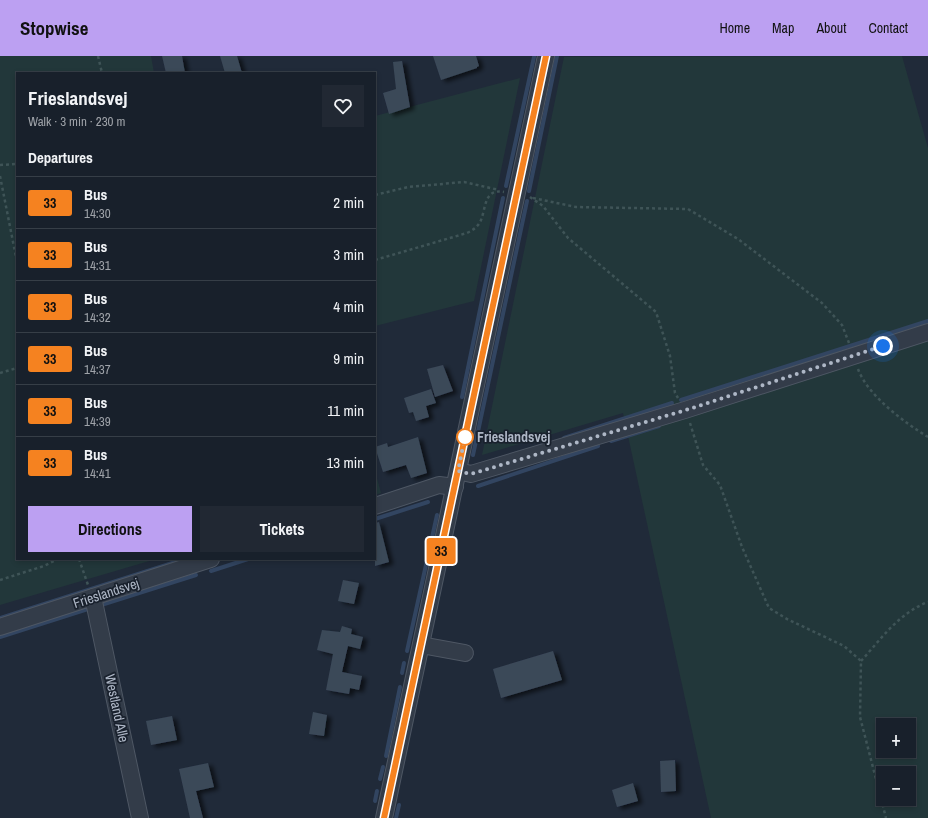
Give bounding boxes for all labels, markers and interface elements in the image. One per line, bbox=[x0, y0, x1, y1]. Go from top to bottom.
text: Stopwise bbox=[20, 15, 88, 41]
text: Home bbox=[719, 19, 750, 37]
text: Map bbox=[772, 19, 794, 37]
text: About bbox=[816, 19, 846, 37]
text: Contact bbox=[868, 19, 908, 37]
text: Frieslandsvej bbox=[28, 85, 128, 111]
button: heart bbox=[322, 85, 364, 127]
text: Walk · 3 min · 230 m bbox=[28, 113, 125, 130]
text: Departures bbox=[28, 147, 93, 168]
text: Bus bbox=[84, 184, 107, 205]
text: 2 min bbox=[333, 192, 364, 213]
text: 33 bbox=[44, 194, 56, 212]
text: 14:30 bbox=[84, 205, 111, 222]
text: Bus bbox=[84, 236, 107, 257]
text: 3 min bbox=[333, 244, 364, 265]
text: 33 bbox=[44, 246, 56, 264]
text: 14:31 bbox=[84, 257, 111, 274]
text: Bus bbox=[84, 288, 107, 309]
text: 4 min bbox=[333, 296, 364, 317]
text: 33 bbox=[44, 298, 56, 316]
text: 14:32 bbox=[84, 309, 111, 326]
your location bbox=[873, 336, 893, 356]
text: Bus bbox=[84, 340, 107, 361]
text: 9 min bbox=[333, 348, 364, 369]
text: 33 bbox=[44, 350, 56, 368]
text: 14:37 bbox=[84, 361, 111, 378]
text: Bus bbox=[84, 392, 107, 413]
text: 11 min bbox=[327, 400, 364, 421]
text: 33 bbox=[44, 402, 56, 420]
text: 14:39 bbox=[84, 413, 111, 430]
marker: Frieslandsvej bbox=[456, 428, 474, 446]
place label: Frieslandsvej bbox=[477, 428, 550, 446]
text: Bus bbox=[84, 444, 107, 465]
text: 13 min bbox=[326, 452, 364, 473]
text: 33 bbox=[44, 454, 56, 472]
text: 14:41 bbox=[84, 465, 111, 482]
button: Directions bbox=[28, 506, 192, 552]
button: Tickets bbox=[200, 506, 364, 552]
line badge: 33 bbox=[423, 538, 459, 564]
text: 33 bbox=[435, 542, 447, 560]
street label: Frieslandsvej bbox=[71, 574, 141, 612]
street label: Westland Alle bbox=[101, 672, 133, 744]
map controls bbox=[876, 718, 916, 806]
button: + bbox=[876, 718, 916, 758]
button: − bbox=[876, 766, 916, 806]

